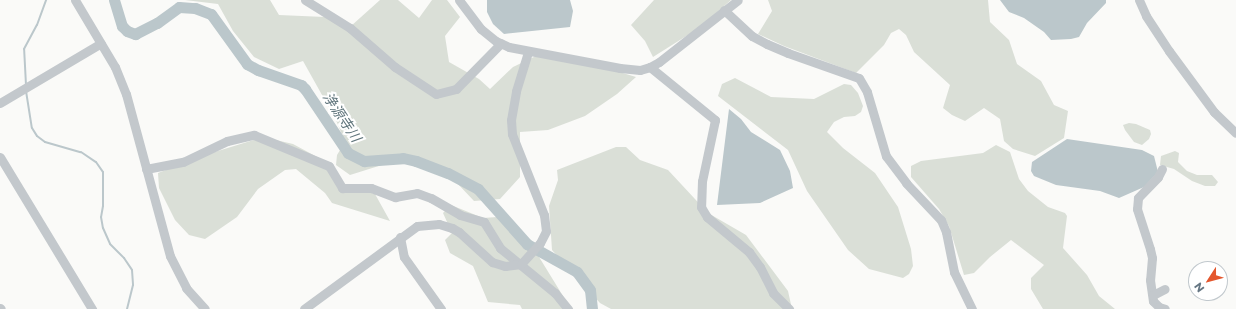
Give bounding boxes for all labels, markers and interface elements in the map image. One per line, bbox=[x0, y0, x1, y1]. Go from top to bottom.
water label: 浄源寺川 bbox=[319, 89, 365, 145]
north arrow bbox=[1188, 261, 1228, 301]
text: N bbox=[1191, 280, 1207, 295]

